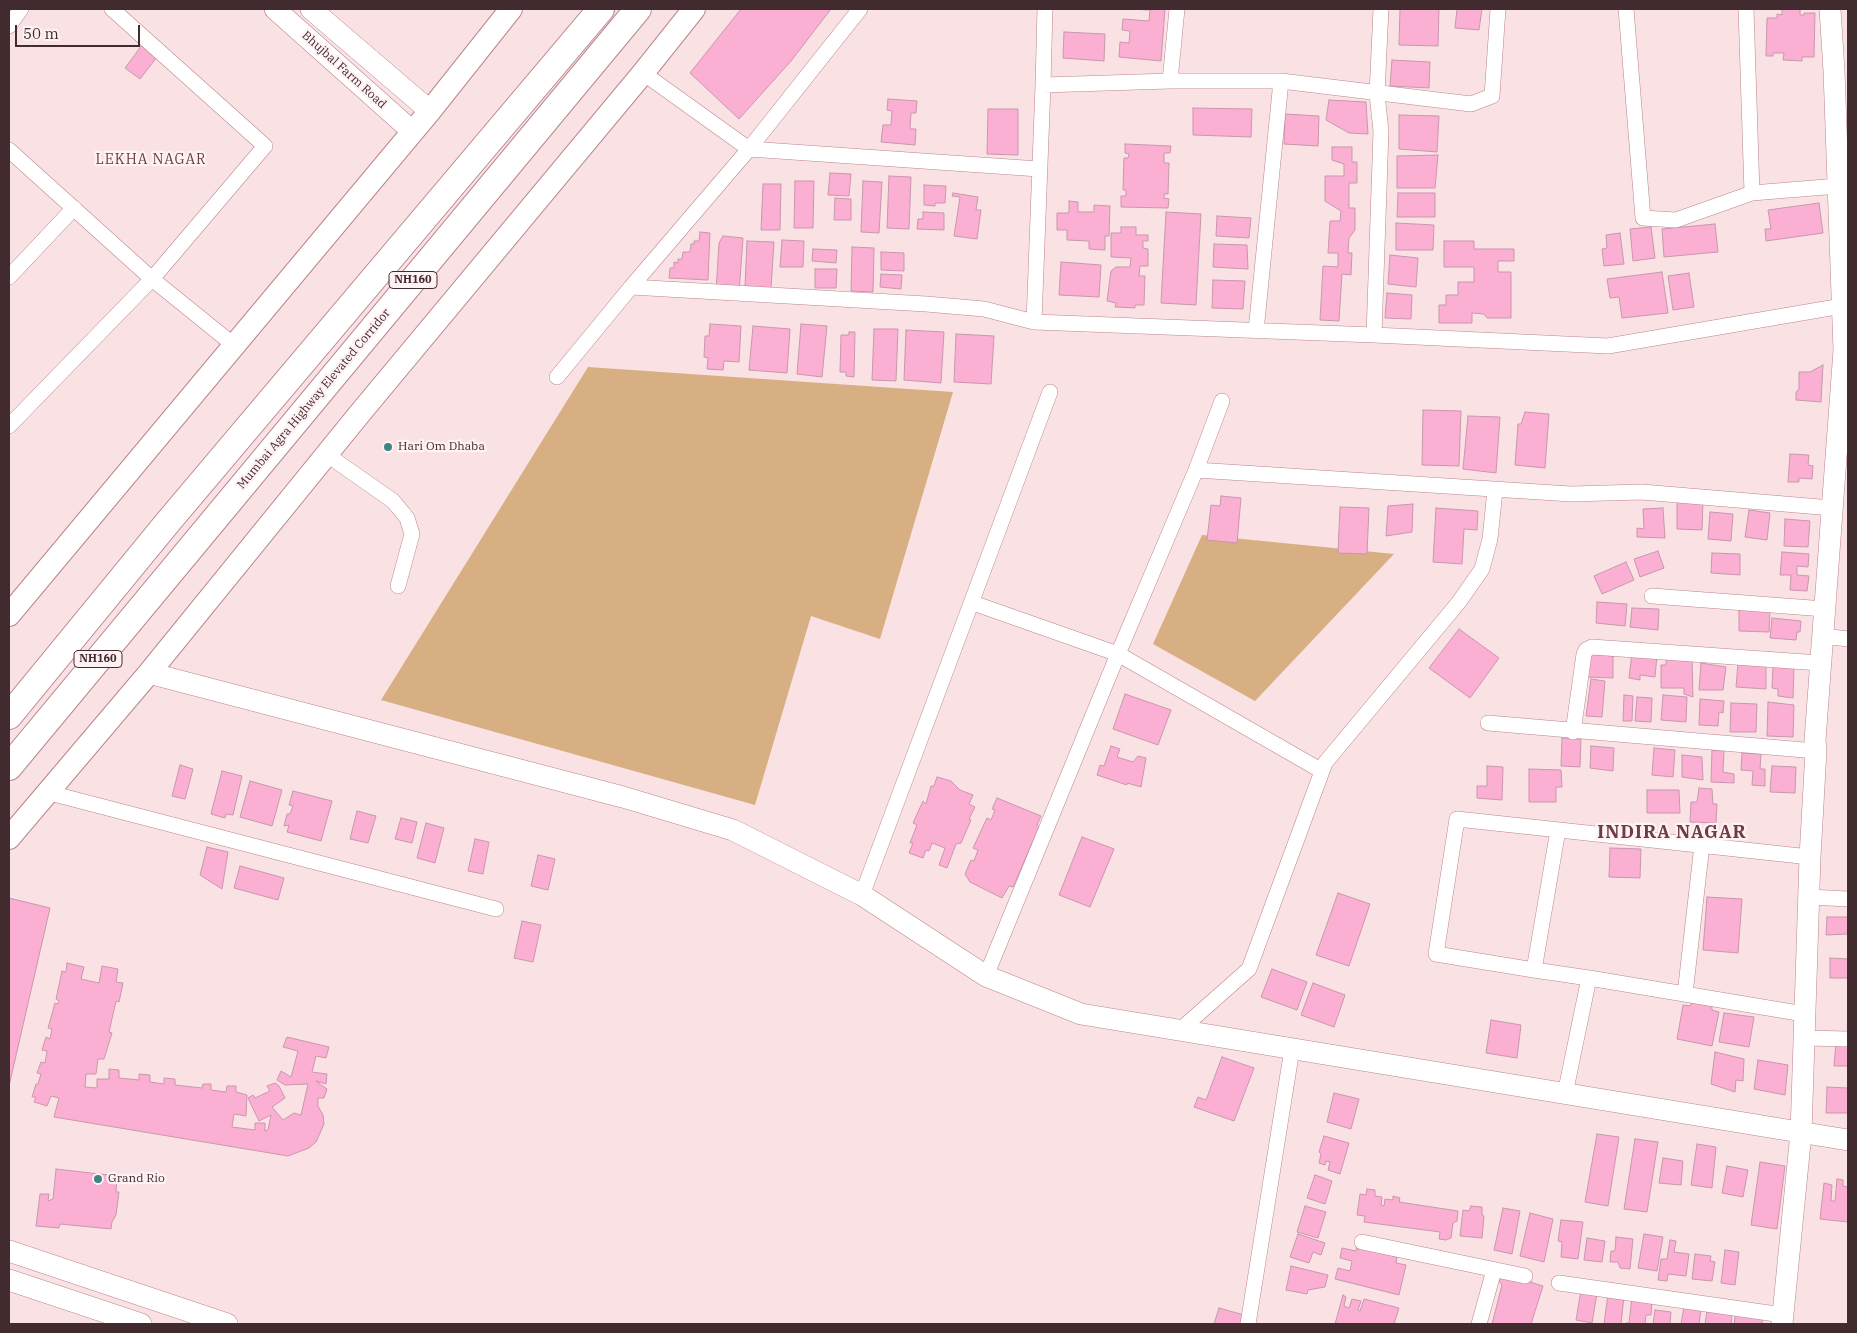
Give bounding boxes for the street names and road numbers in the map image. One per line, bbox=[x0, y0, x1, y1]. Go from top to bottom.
street label: Bhujbal Farm Road bbox=[299, 28, 389, 112]
road number: NH160 bbox=[389, 272, 437, 288]
street label: Mumbai Agra Highway Elevated Corridor bbox=[234, 306, 394, 492]
road number: NH160 bbox=[74, 651, 122, 668]

